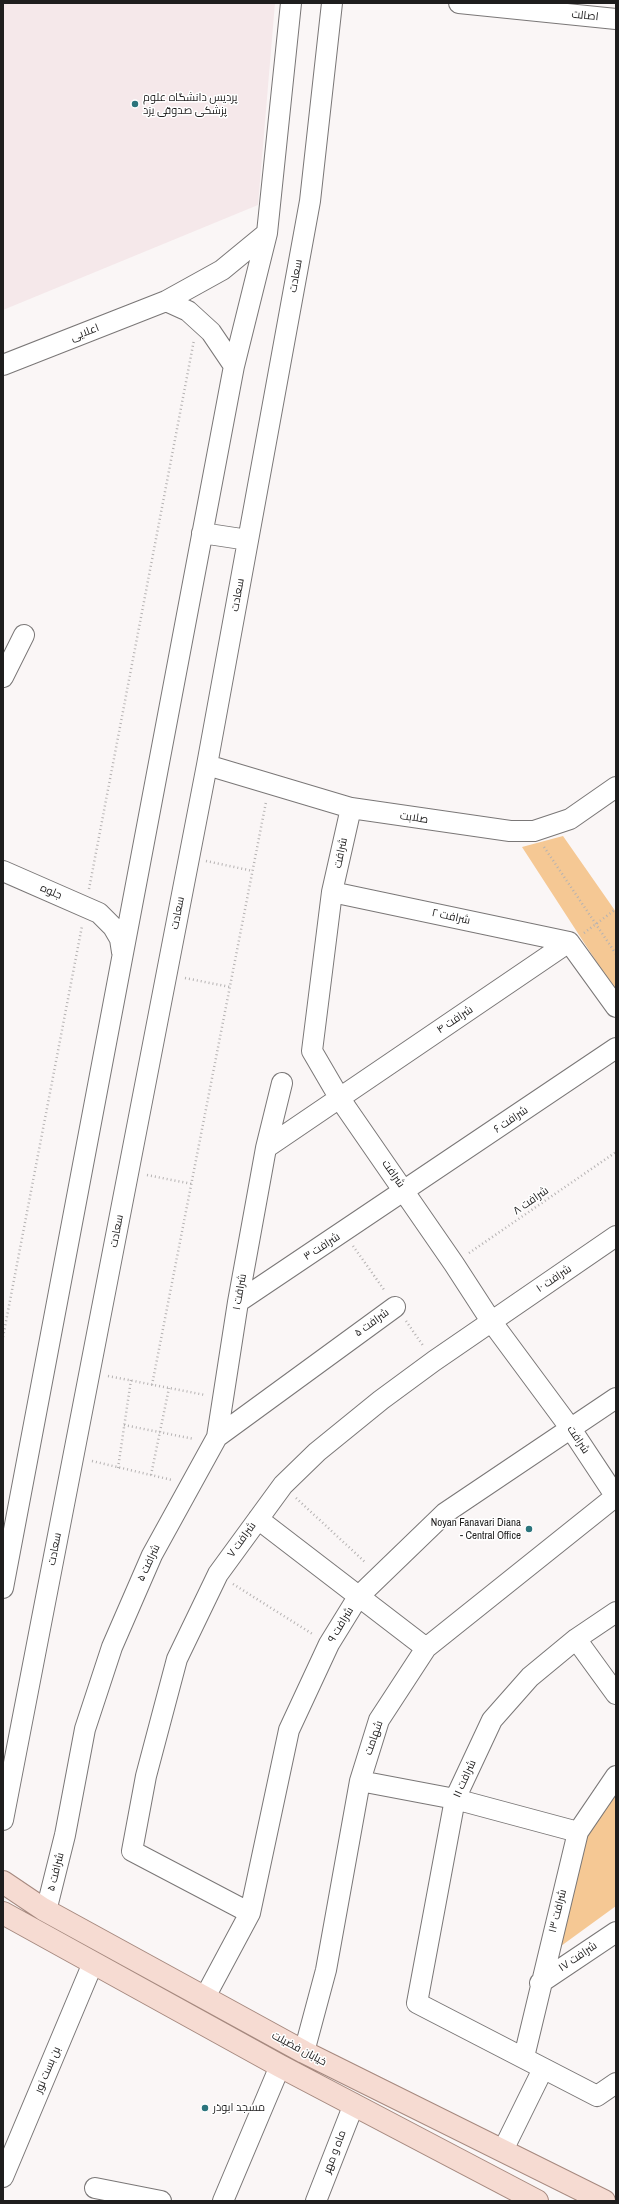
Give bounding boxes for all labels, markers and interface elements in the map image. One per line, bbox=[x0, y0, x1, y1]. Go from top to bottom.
street label: اصالت bbox=[571, 8, 599, 24]
place label: پردیس دانشگاه علوم پزشکی صدوقی یزد bbox=[143, 91, 237, 117]
marker: پردیس دانشگاه علوم پزشکی صدوقی یزد bbox=[130, 99, 140, 109]
street label: سعادت bbox=[287, 258, 305, 294]
street label: اعلایی bbox=[69, 322, 101, 344]
street label: سعادت bbox=[229, 577, 247, 613]
street label: صلابت bbox=[399, 809, 429, 827]
street label: شرافت bbox=[331, 837, 351, 869]
street label: جلوه bbox=[38, 882, 64, 902]
street label: سعادت bbox=[168, 895, 188, 931]
street label: شرافت ۲ bbox=[430, 906, 472, 928]
street label: شرافت ۴ bbox=[434, 1003, 476, 1037]
street label: شرافت ۶ bbox=[491, 1104, 531, 1136]
street label: شرافت bbox=[379, 1158, 407, 1190]
street label: شرافت ۸ bbox=[511, 1184, 551, 1218]
street label: سعادت bbox=[107, 1213, 127, 1249]
street label: شرافت ۳ bbox=[301, 1230, 343, 1264]
street label: شرافت ۱۰ bbox=[534, 1262, 574, 1296]
street label: شرافت ۱ bbox=[230, 1273, 250, 1311]
street label: شرافت ۵ bbox=[352, 1306, 392, 1340]
street label: شرافت bbox=[564, 1424, 592, 1456]
place label: Noyan Fanavari Diana - Central Office bbox=[431, 1516, 521, 1542]
street label: شرافت ۷ bbox=[225, 1520, 259, 1560]
marker: Noyan Fanavari Diana - Central Office bbox=[524, 1524, 534, 1534]
street label: سعادت bbox=[45, 1531, 65, 1567]
street label: شرافت ۵ bbox=[135, 1542, 163, 1584]
street label: شرافت ۹ bbox=[325, 1605, 357, 1645]
street label: شهامت bbox=[362, 1719, 386, 1757]
street label: شرافت ۱۱ bbox=[451, 1758, 479, 1800]
street label: شرافت ۵ bbox=[45, 1851, 67, 1893]
street label: شرافت ۱۳ bbox=[546, 1888, 570, 1934]
street label: شرافت ۱۷ bbox=[556, 1939, 600, 1975]
street label: خیابان فضیلت bbox=[269, 2029, 329, 2069]
street label: بن بست نور bbox=[32, 2045, 64, 2095]
place label: مسجد ابوذر bbox=[213, 2101, 265, 2115]
marker: مسجد ابوذر bbox=[200, 2103, 210, 2113]
street label: ماه و مهر bbox=[321, 2128, 349, 2176]

